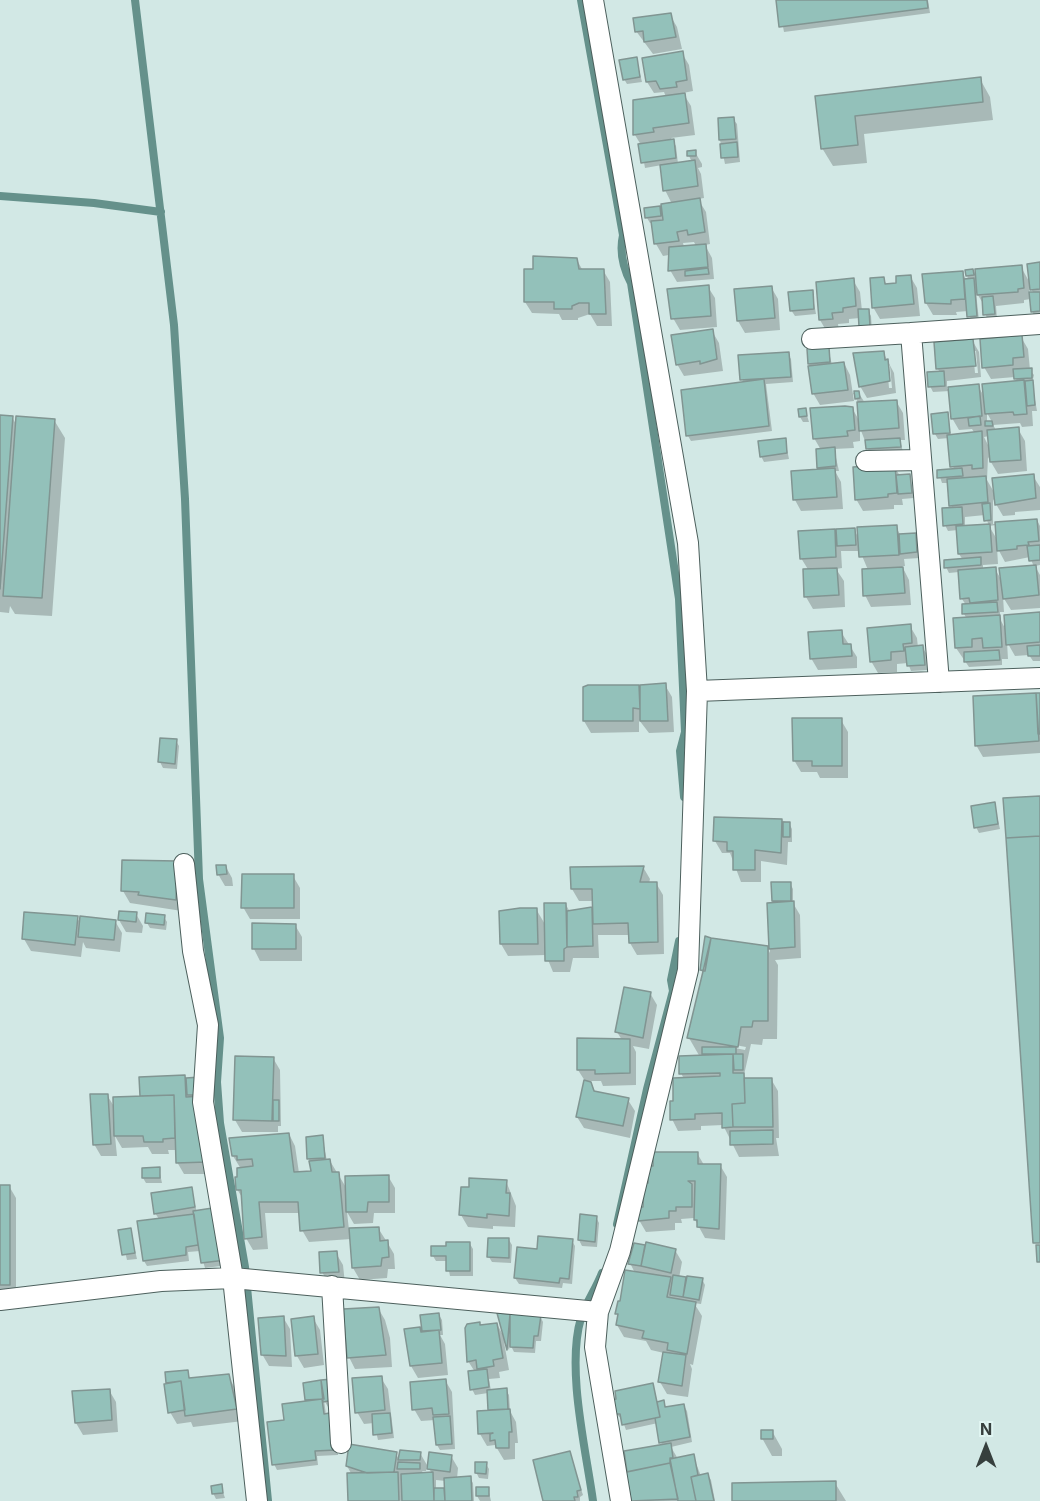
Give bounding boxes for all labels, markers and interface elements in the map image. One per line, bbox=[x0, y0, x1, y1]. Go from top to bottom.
north arrow bbox=[956, 1417, 1016, 1477]
text: N bbox=[980, 1419, 992, 1439]

